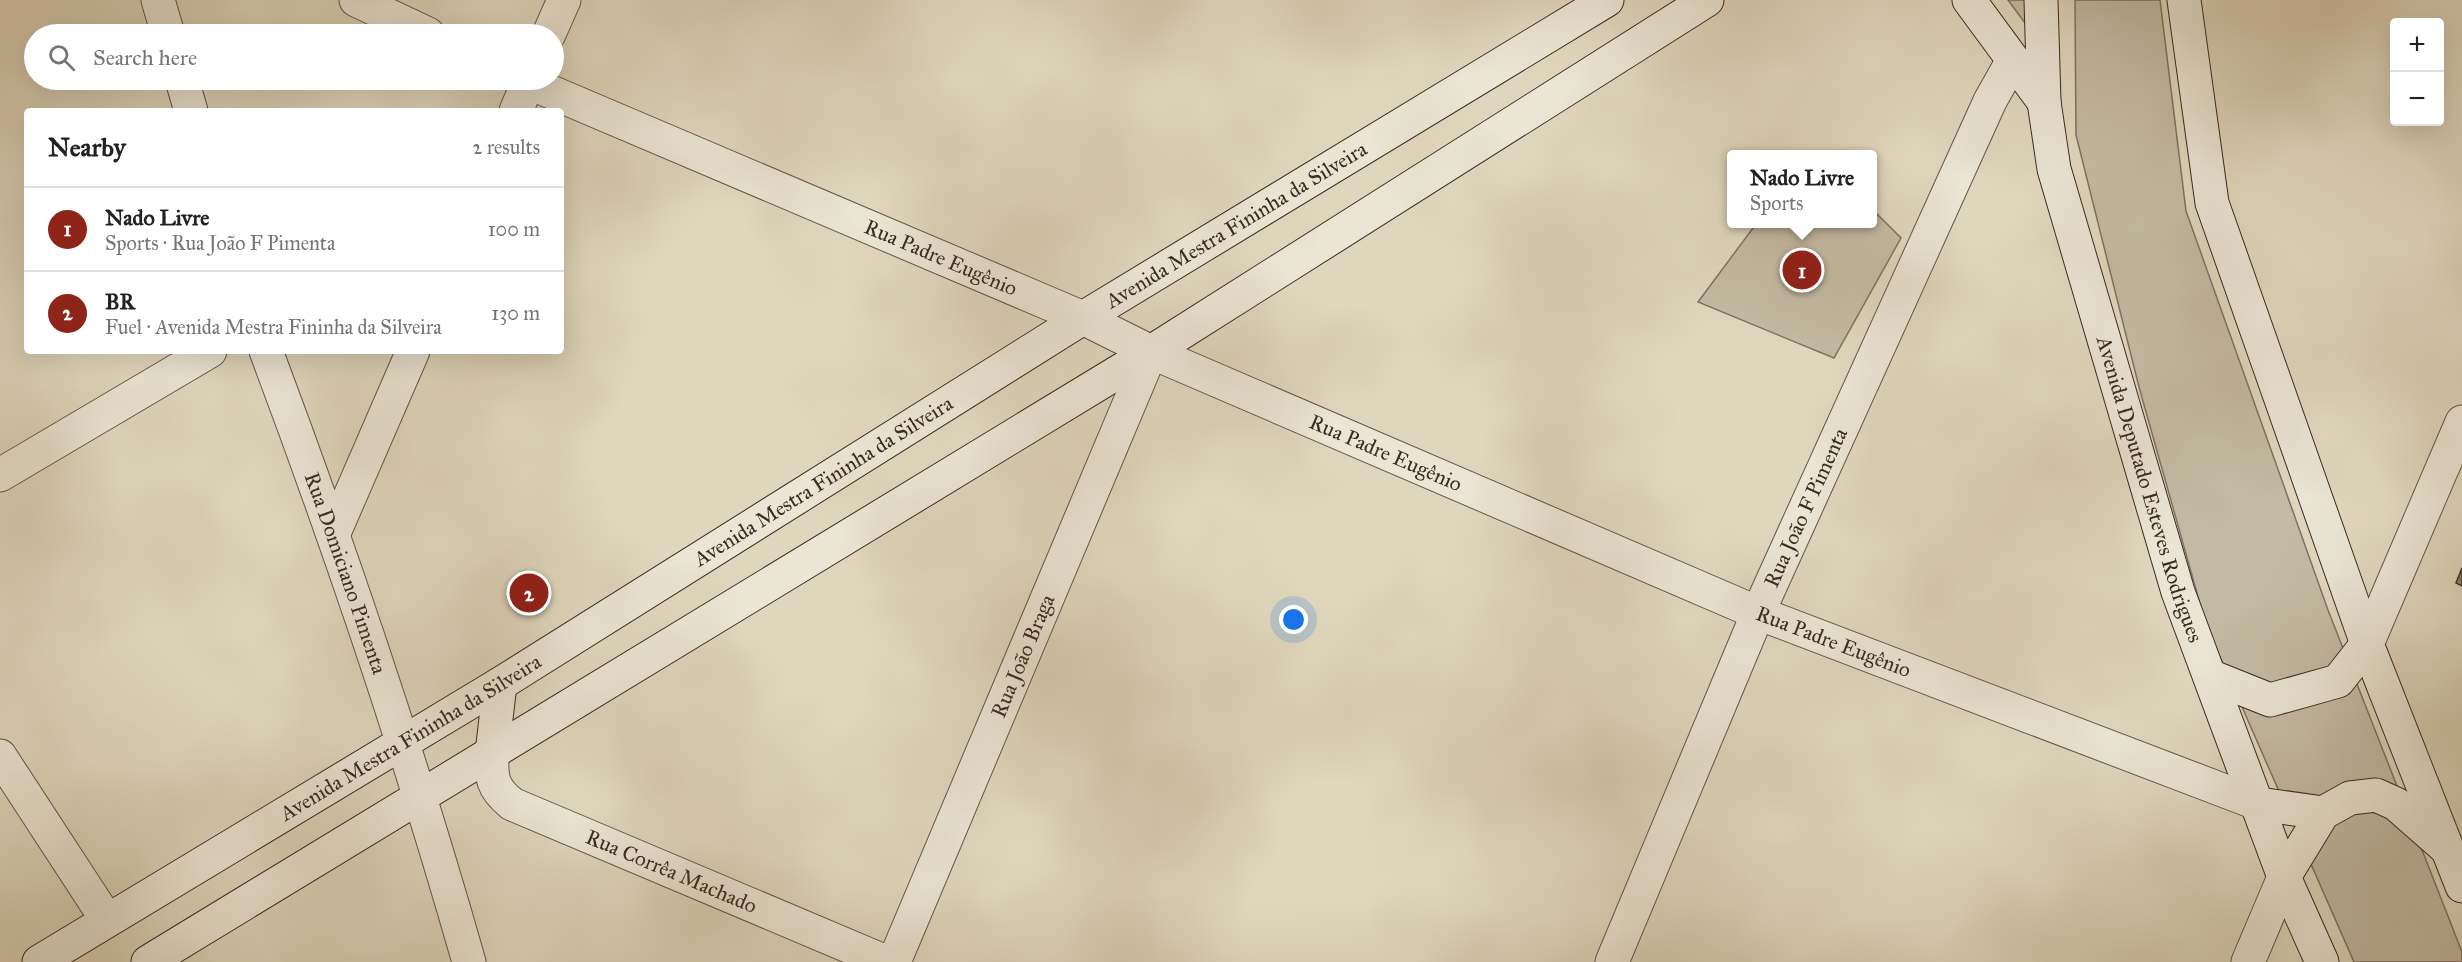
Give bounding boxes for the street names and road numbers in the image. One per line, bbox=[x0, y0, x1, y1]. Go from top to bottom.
street label: Avenida Mestra Fininha da Silveira bbox=[1100, 136, 1372, 315]
street label: Rua Padre Eugênio bbox=[860, 214, 1022, 302]
street label: Avenida Deputado Esteves Rodrigues bbox=[2090, 332, 2209, 646]
street label: Avenida Mestra Fininha da Silveira bbox=[688, 390, 958, 573]
street label: Rua Padre Eugênio bbox=[1305, 409, 1466, 497]
street label: Rua João F Pimenta bbox=[1758, 424, 1853, 591]
street label: Rua Domiciano Pimenta bbox=[299, 469, 392, 677]
street label: Rua João Braga bbox=[985, 590, 1060, 722]
street label: Rua Padre Eugênio bbox=[1752, 600, 1915, 683]
street label: Avenida Mestra Fininha da Silveira bbox=[274, 648, 546, 827]
street label: Rua Corrêa Machado bbox=[582, 824, 761, 919]

